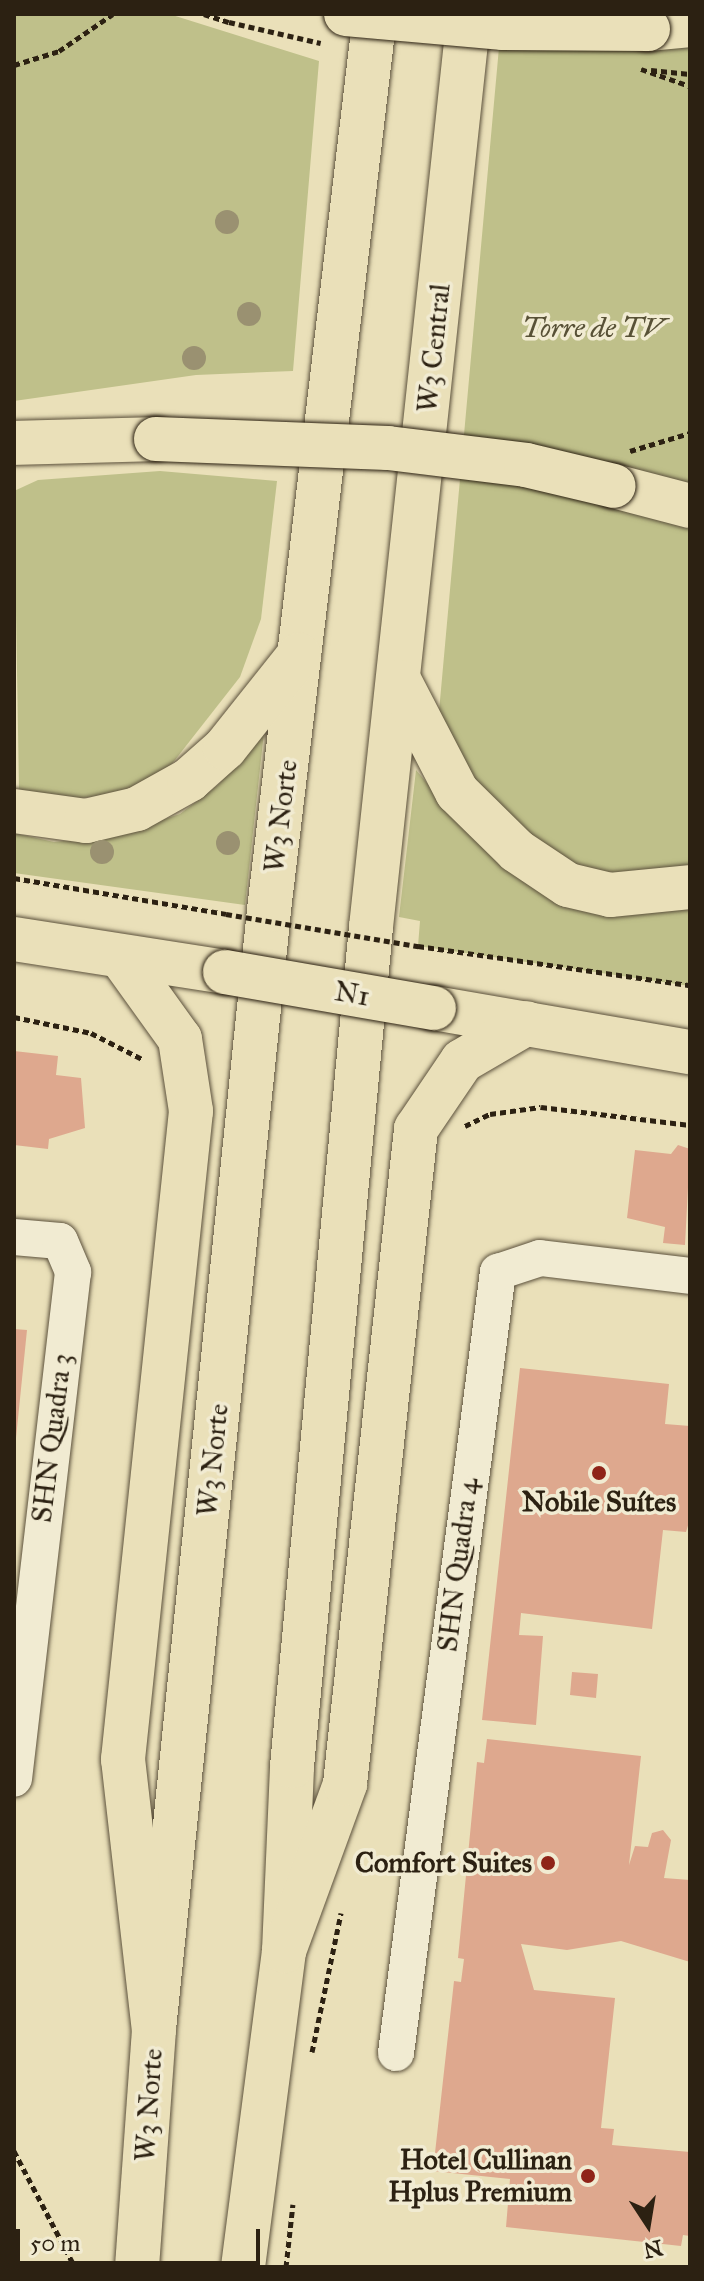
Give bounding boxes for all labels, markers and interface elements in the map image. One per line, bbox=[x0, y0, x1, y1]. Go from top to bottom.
street label: W3 Central bbox=[411, 282, 457, 414]
park label: Torre de TV bbox=[522, 311, 666, 345]
street label: W3 Norte bbox=[257, 758, 305, 874]
street label: N1 bbox=[332, 974, 372, 1014]
street label: SHN Quadra 3 bbox=[25, 1351, 79, 1525]
street label: W3 Norte bbox=[190, 1402, 236, 1518]
marker: Nobile Suítes bbox=[590, 1464, 608, 1482]
street label: SHN Quadra 4 bbox=[431, 1476, 485, 1654]
place label: Nobile Suítes bbox=[522, 1485, 676, 1519]
place label: Comfort Suites bbox=[355, 1846, 532, 1880]
marker: Comfort Suites bbox=[539, 1854, 557, 1872]
street label: W3 Norte bbox=[128, 2047, 170, 2163]
place label: Hotel Cullinan Hplus Premium bbox=[388, 2143, 572, 2209]
marker: Hotel Cullinan Hplus Premium bbox=[579, 2167, 597, 2185]
north arrow bbox=[608, 2185, 688, 2265]
scale bar bbox=[20, 2213, 264, 2263]
text: 50 m bbox=[30, 2228, 80, 2258]
text: N bbox=[641, 2234, 665, 2264]

